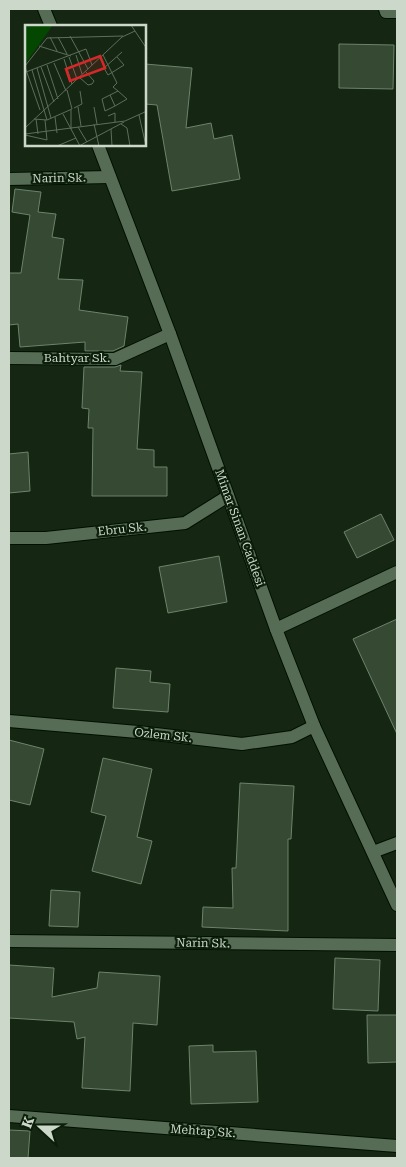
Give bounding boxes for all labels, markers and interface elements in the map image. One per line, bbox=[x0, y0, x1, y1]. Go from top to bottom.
inset map bbox=[25, 25, 146, 146]
street label: Narin Sk. bbox=[32, 171, 86, 185]
street label: Bahtyar Sk. bbox=[44, 351, 110, 365]
street label: Mimar Sinan Caddesi bbox=[212, 468, 268, 589]
street label: Ebru Sk. bbox=[97, 519, 147, 539]
street label: Ozlem Sk. bbox=[134, 725, 192, 745]
street label: Narin Sk. bbox=[176, 936, 230, 950]
north arrow bbox=[15, 1102, 65, 1152]
text: K bbox=[18, 1114, 37, 1130]
street label: Mehtap Sk. bbox=[170, 1122, 236, 1140]

